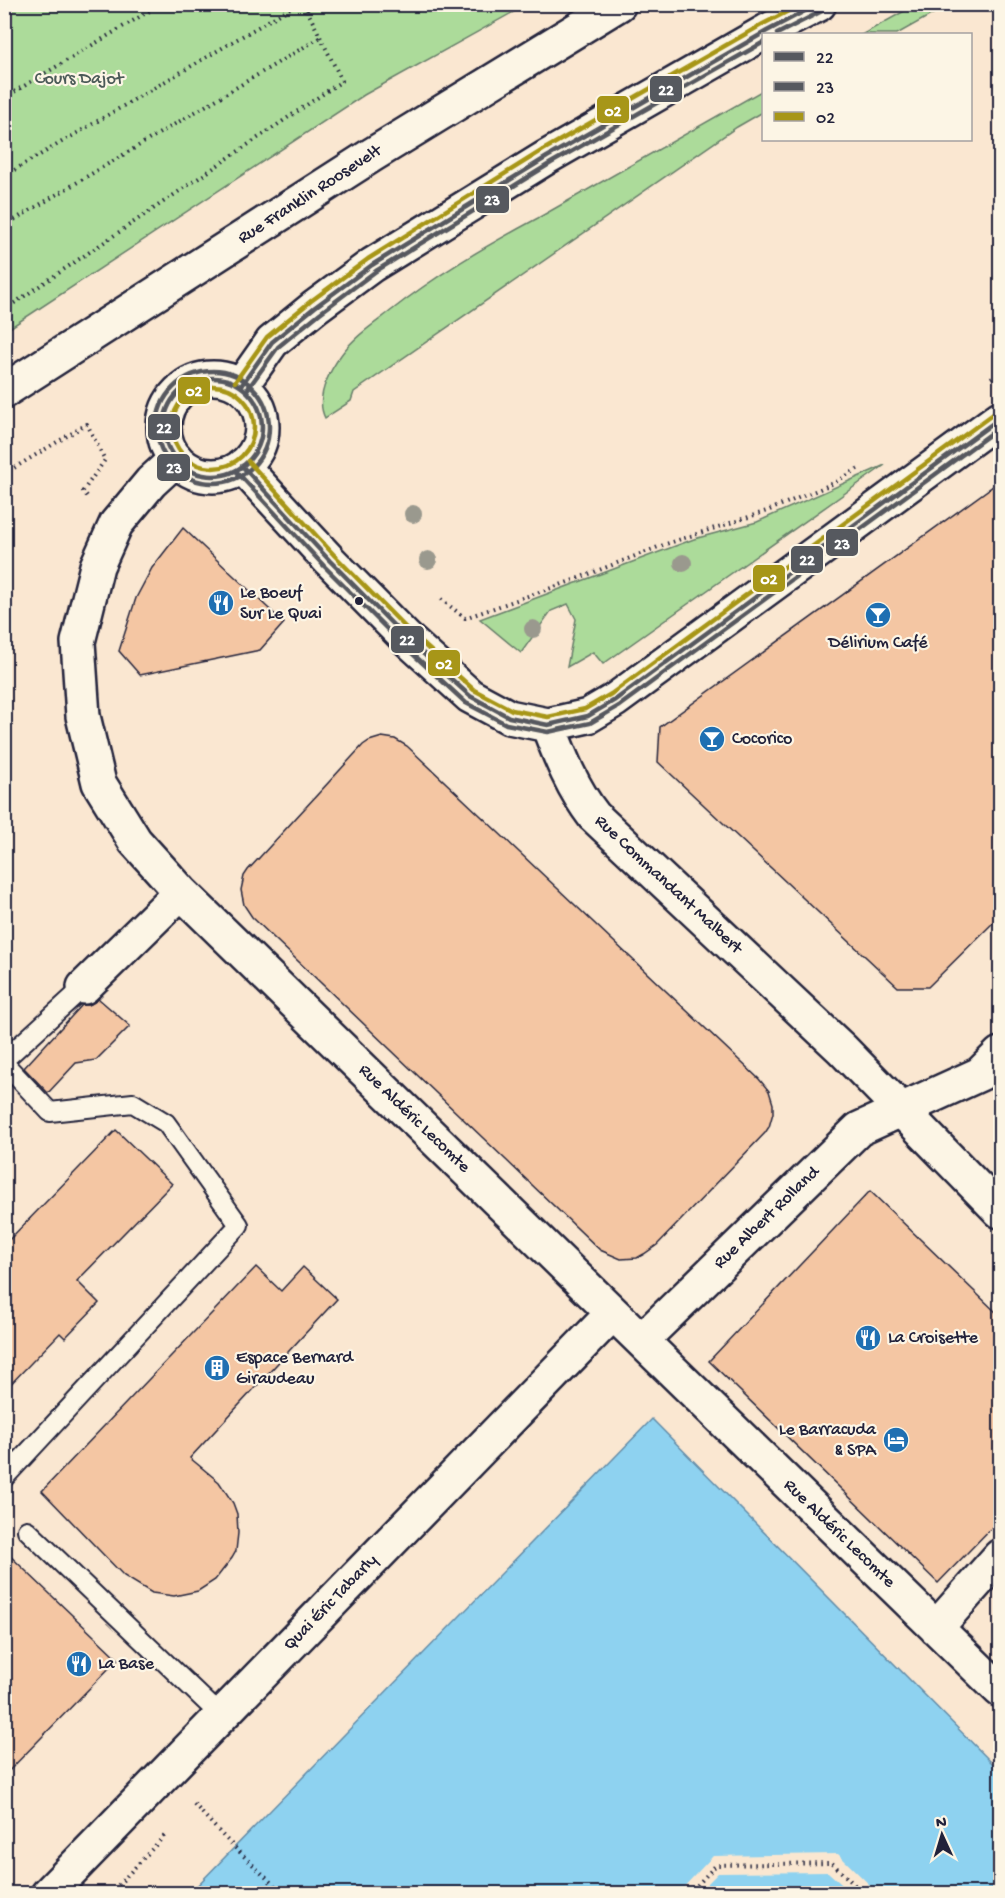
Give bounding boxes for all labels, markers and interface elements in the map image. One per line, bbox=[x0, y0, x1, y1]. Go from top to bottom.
legend bbox=[762, 33, 972, 141]
text: 22 bbox=[816, 49, 834, 70]
park label: Cours Dajot bbox=[35, 69, 125, 90]
line badge: 22 bbox=[649, 75, 683, 103]
text: 23 bbox=[816, 79, 834, 100]
text: 22 bbox=[658, 83, 674, 102]
line badge: 02 bbox=[596, 95, 630, 124]
text: 02 bbox=[605, 104, 622, 123]
text: 02 bbox=[816, 109, 835, 130]
street label: Rue Franklin Roosevelt bbox=[234, 140, 387, 249]
line badge: 23 bbox=[475, 185, 510, 214]
text: 23 bbox=[484, 193, 500, 212]
line badge: 02 bbox=[177, 376, 211, 405]
text: 02 bbox=[186, 384, 203, 403]
line badge: 22 bbox=[147, 413, 181, 441]
text: 22 bbox=[156, 421, 172, 440]
line badge: 23 bbox=[156, 453, 191, 482]
text: 23 bbox=[166, 461, 182, 480]
line badge: 23 bbox=[825, 528, 859, 557]
text: 23 bbox=[834, 537, 850, 556]
line badge: 22 bbox=[790, 545, 824, 574]
text: 22 bbox=[799, 553, 815, 572]
line badge: 02 bbox=[752, 564, 786, 593]
text: 02 bbox=[761, 572, 778, 591]
place label: Le Boeuf Sur Le Quai bbox=[240, 583, 322, 625]
restaurant icon: Le Boeuf Sur Le Quai bbox=[206, 588, 236, 618]
unlabelled marker bbox=[353, 595, 365, 607]
bar icon: Délirium Café bbox=[863, 600, 893, 630]
line badge: 22 bbox=[390, 625, 425, 654]
text: 22 bbox=[399, 633, 415, 652]
place label: Délirium Café bbox=[827, 633, 928, 654]
line badge: 02 bbox=[427, 649, 461, 677]
text: 02 bbox=[436, 657, 453, 676]
bar icon: Cocorico bbox=[697, 724, 727, 754]
place label: Cocorico bbox=[732, 729, 792, 750]
street label: Rue Commandant Malbert bbox=[590, 811, 747, 960]
street label: Rue Aldéric Lecomte bbox=[354, 1060, 475, 1178]
street label: Rue Albert Rolland bbox=[710, 1161, 825, 1274]
restaurant icon: La Croisette bbox=[853, 1323, 883, 1353]
place label: La Croisette bbox=[888, 1328, 979, 1349]
place label: Espace Bernard Giraudeau bbox=[236, 1348, 354, 1390]
building icon: Espace Bernard Giraudeau bbox=[202, 1353, 232, 1383]
place label: Le Barracuda & SPA bbox=[779, 1420, 877, 1462]
hotel icon: Le Barracuda & SPA bbox=[881, 1425, 911, 1455]
street label: Rue Aldéric Lecomte bbox=[779, 1475, 900, 1593]
street label: Quai Éric Tabarly bbox=[280, 1550, 382, 1656]
restaurant icon: La Base bbox=[64, 1649, 94, 1679]
place label: La Base bbox=[98, 1654, 155, 1675]
north arrow bbox=[912, 1805, 972, 1865]
text: N bbox=[935, 1814, 948, 1833]

